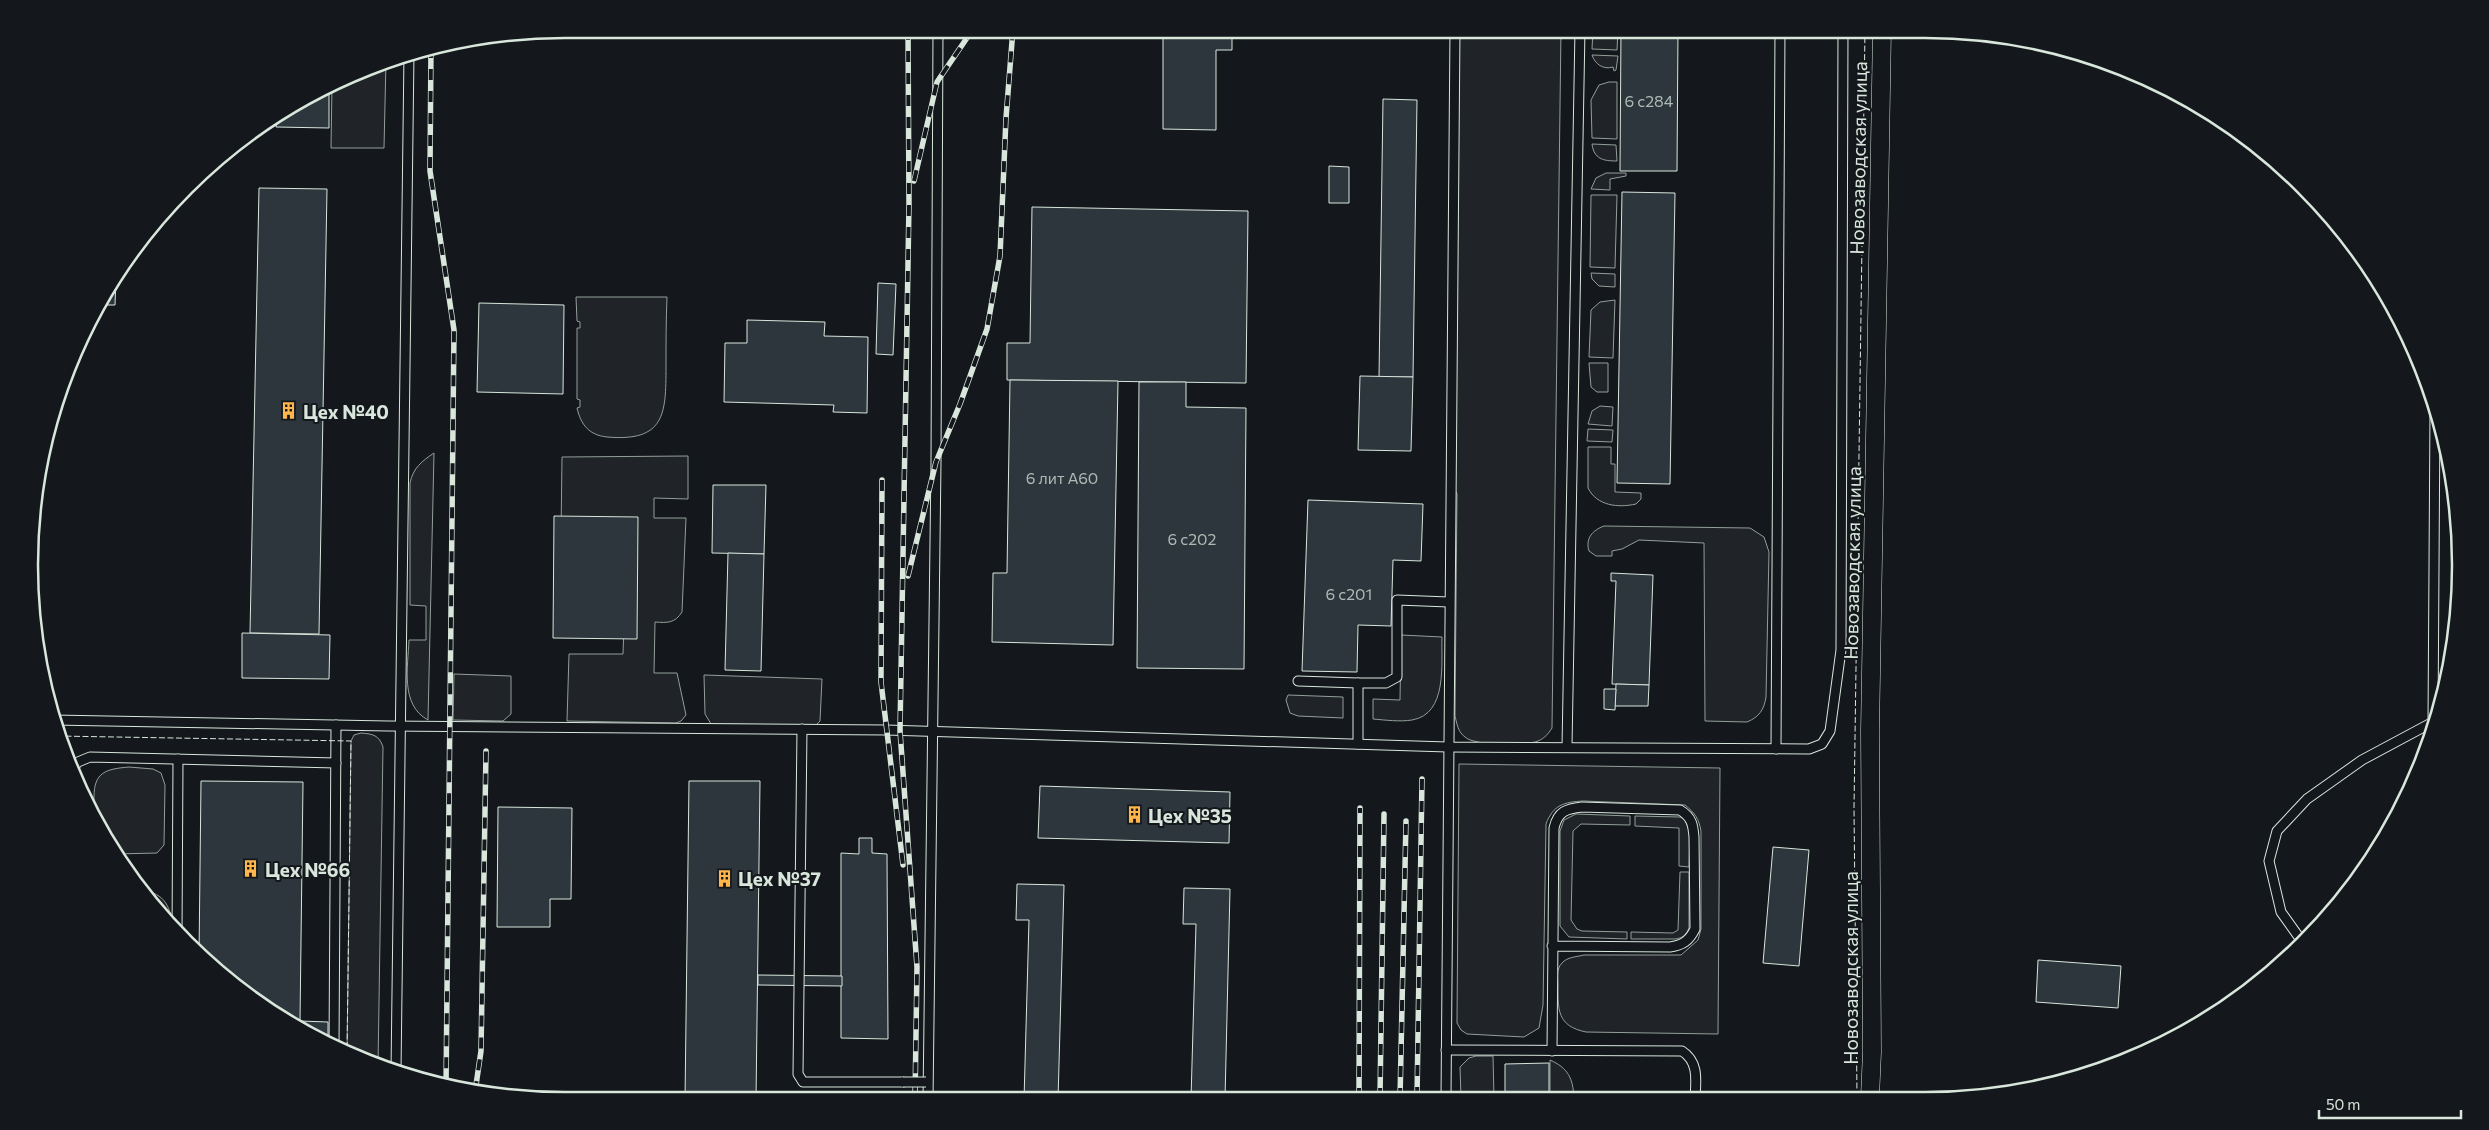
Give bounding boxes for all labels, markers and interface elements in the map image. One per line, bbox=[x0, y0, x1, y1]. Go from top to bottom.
street label: Новозаводская улица bbox=[1845, 61, 1871, 255]
house number: 6 с284 bbox=[1625, 91, 1674, 110]
place label: Цех №40 bbox=[303, 400, 389, 423]
building icon: Цех №40 bbox=[279, 401, 299, 421]
street label: Новозаводская улица bbox=[1839, 466, 1865, 660]
house number: 6 лит А60 bbox=[1026, 468, 1098, 487]
house number: 6 с202 bbox=[1168, 529, 1217, 548]
house number: 6 с201 bbox=[1326, 584, 1372, 603]
place label: Цех №35 bbox=[1148, 804, 1232, 827]
building icon: Цех №35 bbox=[1124, 805, 1144, 825]
place label: Цех №66 bbox=[265, 858, 350, 881]
building icon: Цех №66 bbox=[241, 859, 261, 879]
place label: Цех №37 bbox=[738, 867, 821, 890]
building icon: Цех №37 bbox=[714, 868, 734, 888]
street label: Новозаводская улица bbox=[1839, 871, 1862, 1065]
scale bar bbox=[2319, 1088, 2462, 1120]
text: 50 m bbox=[2326, 1095, 2360, 1113]

